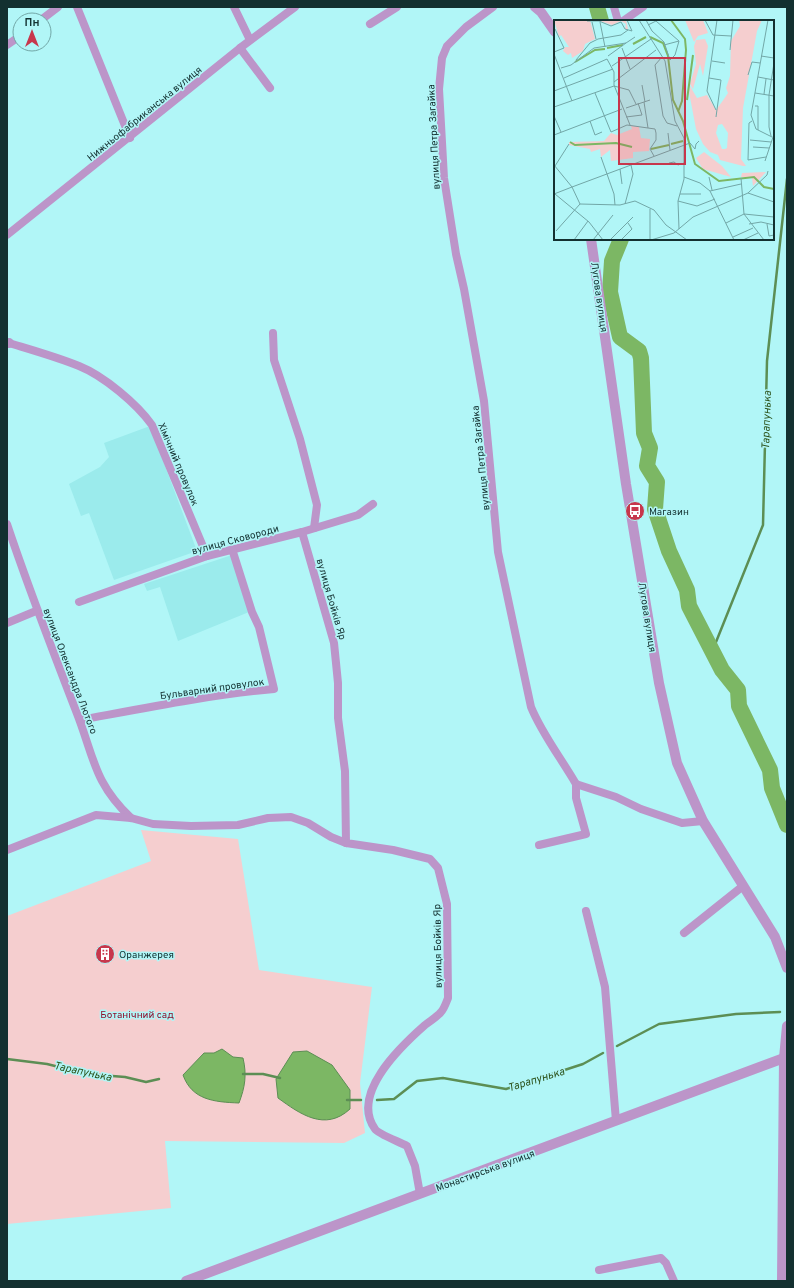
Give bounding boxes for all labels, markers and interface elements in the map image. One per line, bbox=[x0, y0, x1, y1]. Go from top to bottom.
north arrow bbox=[12, 12, 52, 52]
text: Пн bbox=[25, 16, 39, 30]
inset map bbox=[554, 20, 774, 240]
street label: Нижньофабриканська вулиця bbox=[85, 64, 205, 165]
street label: вулиця Петра Загайка bbox=[425, 84, 444, 190]
street label: Лугова вулиця bbox=[587, 261, 610, 333]
water label: Тарапунька bbox=[759, 390, 775, 450]
street label: вулиця Петра Загайка bbox=[470, 405, 493, 511]
street label: Хімічний провулок bbox=[154, 421, 201, 508]
bus stop icon: Магазин bbox=[624, 500, 646, 522]
place label: Магазин bbox=[649, 506, 689, 519]
street label: вулиця Сковороди bbox=[190, 523, 280, 558]
street label: вулиця Бойків Яр bbox=[313, 557, 348, 642]
street label: Лугова вулиця bbox=[635, 581, 658, 653]
street label: вулиця Олександра Лютого bbox=[40, 607, 100, 737]
street label: Бульварний провулок bbox=[159, 676, 265, 703]
street label: вулиця Бойків Яр bbox=[431, 904, 446, 988]
building icon: Оранжерея bbox=[94, 943, 116, 965]
place label: Оранжерея bbox=[119, 949, 174, 962]
park label: Ботанічний сад bbox=[100, 1009, 174, 1022]
water label: Тарапунька bbox=[53, 1059, 113, 1085]
water label: Тарапунька bbox=[506, 1065, 567, 1095]
street label: Монастирська вулиця bbox=[434, 1147, 537, 1195]

